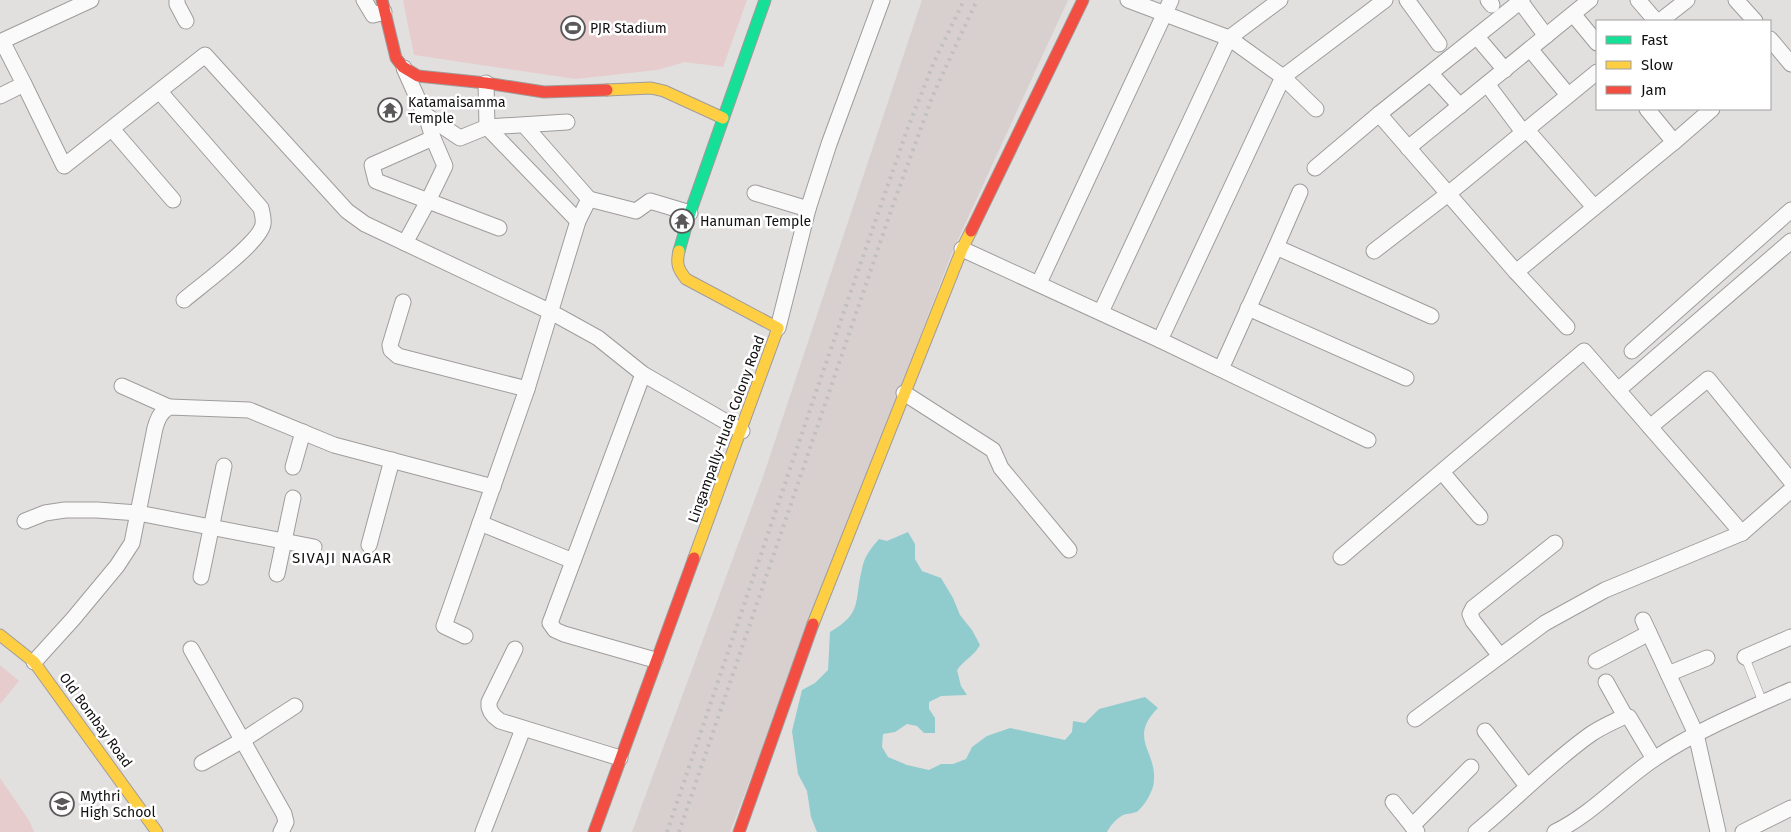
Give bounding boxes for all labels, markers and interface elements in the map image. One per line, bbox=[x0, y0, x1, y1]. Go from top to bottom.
sports icon: PJR Stadium bbox=[560, 15, 586, 41]
place label: PJR Stadium bbox=[590, 20, 667, 37]
legend bbox=[1596, 20, 1771, 110]
text: Fast bbox=[1641, 31, 1668, 49]
text: Slow bbox=[1641, 56, 1673, 74]
text: Jam bbox=[1641, 81, 1667, 99]
place label: Katamaisamma Temple bbox=[408, 94, 506, 127]
temple icon: Katamaisamma Temple bbox=[377, 97, 403, 123]
temple icon: Hanuman Temple bbox=[669, 208, 695, 234]
place label: Hanuman Temple bbox=[700, 213, 811, 230]
street label: Lingampally-Huda Colony Road bbox=[685, 333, 768, 525]
district label: SIVAJI NAGAR bbox=[292, 549, 392, 567]
street label: Old Bombay Road bbox=[56, 670, 136, 771]
place label: Mythri High School bbox=[80, 788, 156, 821]
school or university icon: Mythri High School bbox=[49, 791, 75, 817]

